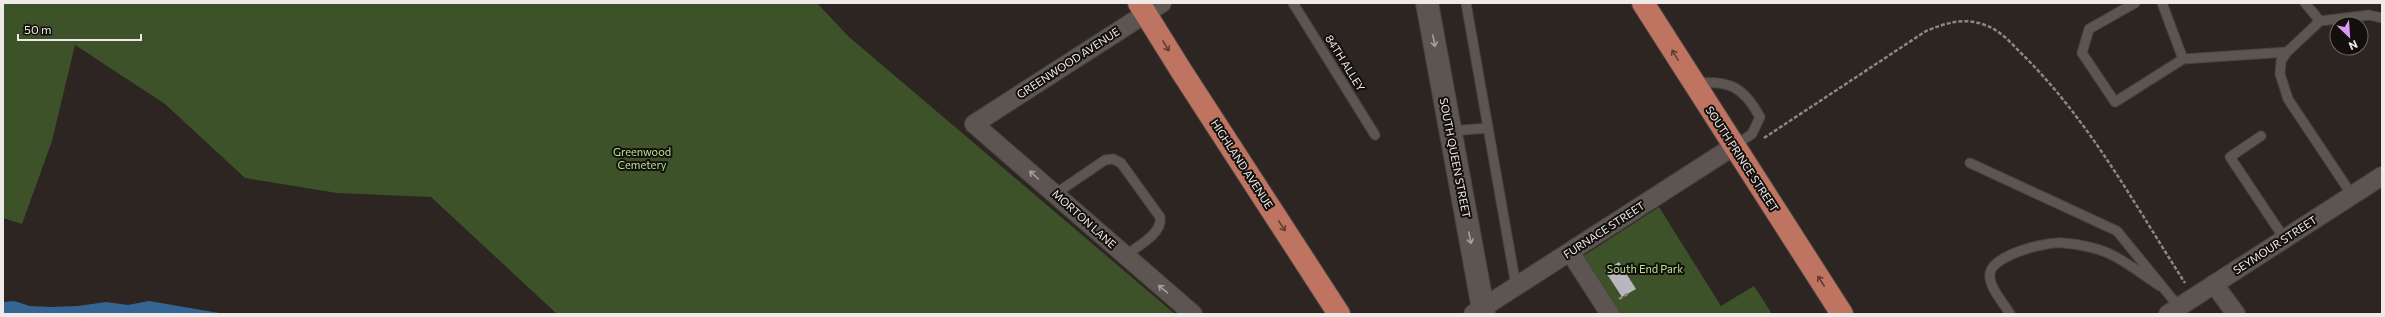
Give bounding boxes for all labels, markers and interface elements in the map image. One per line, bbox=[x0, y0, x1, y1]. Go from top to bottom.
scale bar bbox=[18, 16, 141, 42]
north arrow bbox=[2329, 16, 2369, 56]
text: 50 m bbox=[24, 22, 52, 36]
street label: GREENWOOD AVENUE bbox=[1014, 25, 1121, 101]
street label: 84TH ALLEY bbox=[1323, 32, 1368, 93]
one-way arrow bbox=[1430, 34, 1438, 47]
text: N bbox=[2347, 38, 2360, 53]
one-way arrow bbox=[1163, 40, 1171, 52]
one-way arrow bbox=[1671, 50, 1679, 61]
street label: SOUTH QUEEN STREET bbox=[1437, 97, 1474, 219]
street label: SOUTH PRINCE STREET bbox=[1703, 103, 1782, 214]
street label: HIGHLAND AVENUE bbox=[1209, 117, 1276, 211]
park label: Greenwood Cemetery bbox=[613, 145, 671, 171]
one-way arrow bbox=[1029, 170, 1039, 180]
street label: MORTON LANE bbox=[1050, 187, 1119, 251]
street label: FURNACE STREET bbox=[1561, 198, 1647, 261]
street label: SEYMOUR STREET bbox=[2230, 213, 2319, 277]
one-way arrow bbox=[1278, 221, 1286, 232]
one-way arrow bbox=[1467, 231, 1475, 244]
park label: South End Park bbox=[1607, 262, 1683, 275]
one-way arrow bbox=[1816, 275, 1824, 287]
one-way arrow bbox=[1158, 284, 1169, 293]

